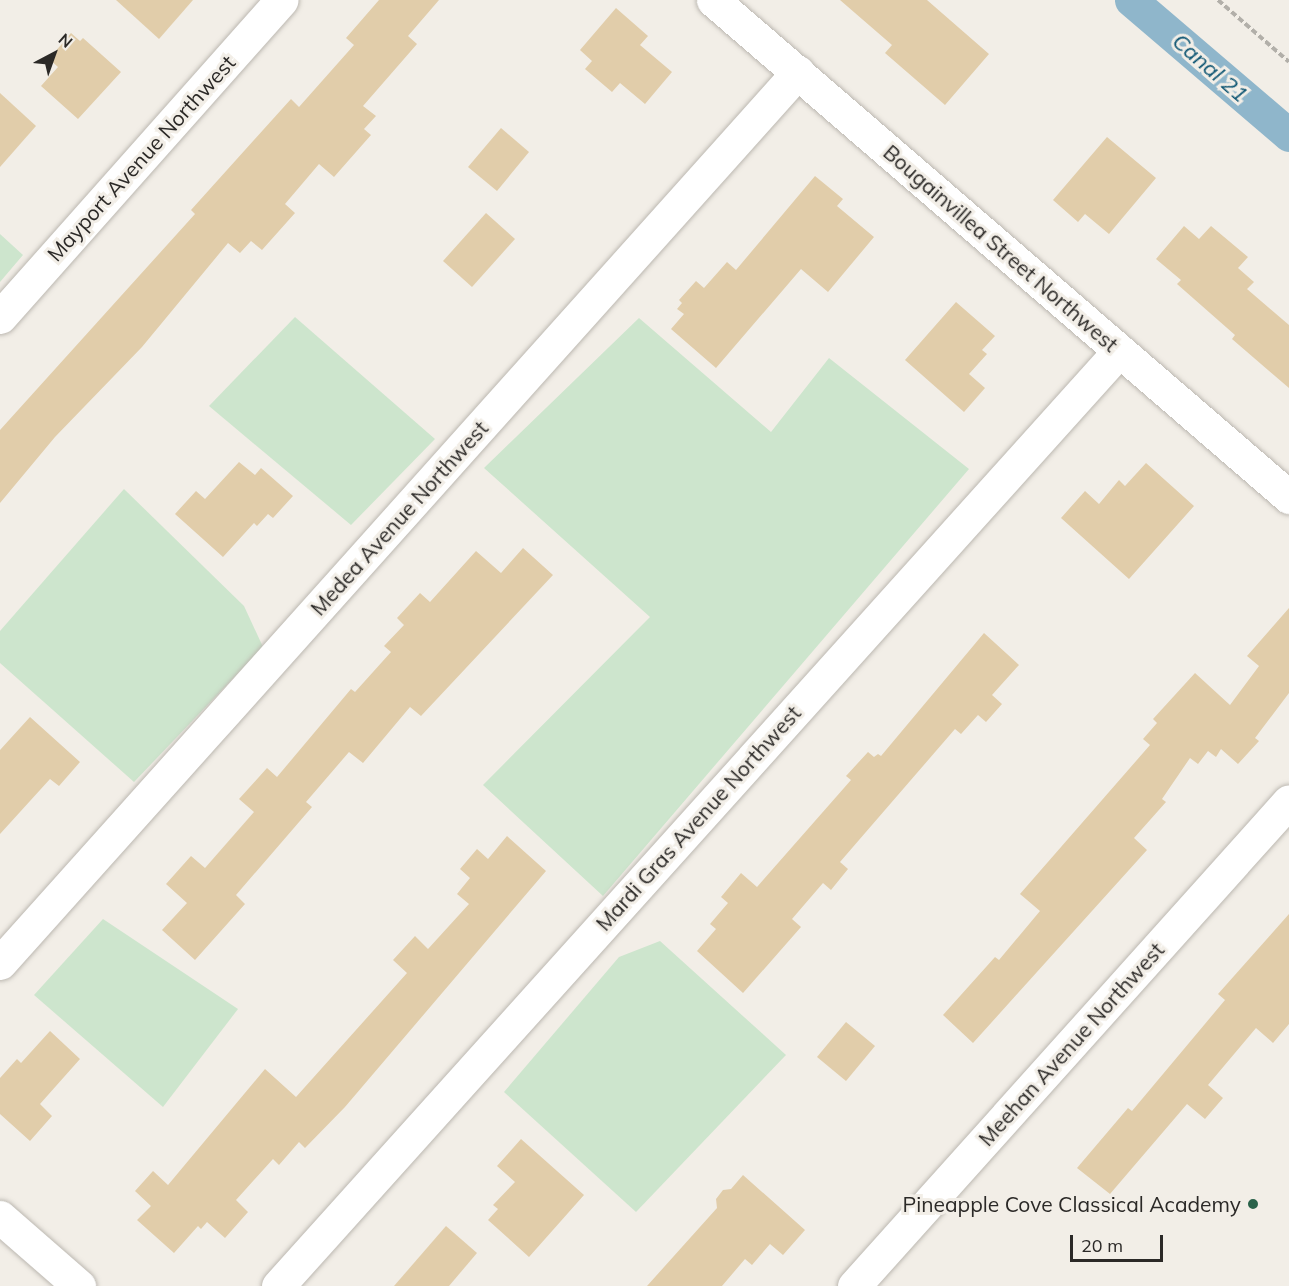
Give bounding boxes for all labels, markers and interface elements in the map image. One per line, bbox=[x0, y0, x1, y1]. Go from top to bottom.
north arrow bbox=[24, 24, 84, 84]
water label: Canal 21 bbox=[1167, 28, 1253, 108]
text: N bbox=[55, 29, 77, 52]
street label: Mayport Avenue Northwest bbox=[42, 50, 240, 266]
street label: Bougainvillea Street Northwest bbox=[879, 139, 1123, 357]
street label: Medea Avenue Northwest bbox=[305, 416, 493, 620]
street label: Mardi Gras Avenue Northwest bbox=[590, 700, 806, 936]
street label: Meehan Avenue Northwest bbox=[973, 937, 1169, 1151]
place label: Pineapple Cove Classical Academy bbox=[903, 1191, 1241, 1217]
marker: Pineapple Cove Classical Academy bbox=[1246, 1197, 1260, 1211]
scale bar bbox=[1073, 1223, 1166, 1261]
text: 20 m bbox=[1081, 1234, 1123, 1257]

